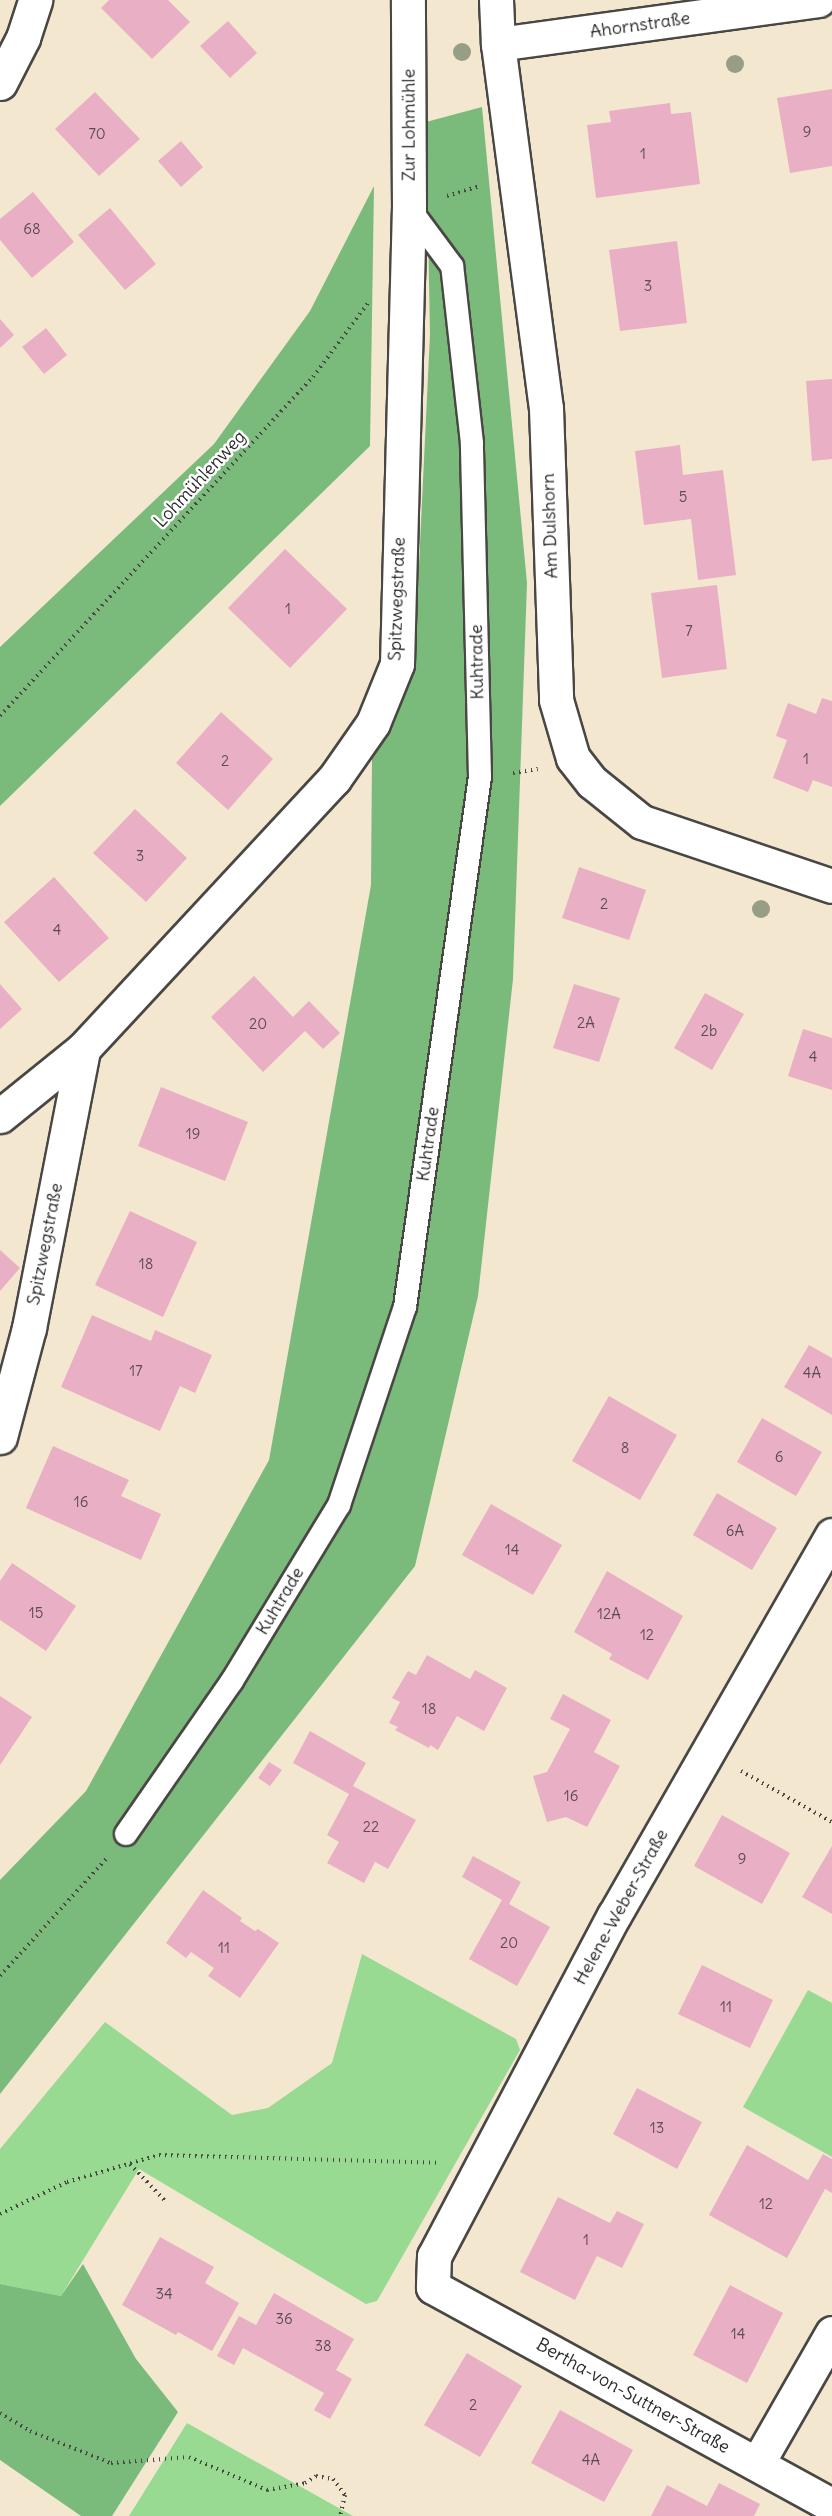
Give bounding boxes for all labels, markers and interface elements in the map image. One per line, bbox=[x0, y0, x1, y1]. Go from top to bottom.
street label: Ahornstraße bbox=[588, 7, 692, 43]
street label: Zur Lohmühle bbox=[398, 69, 420, 181]
house number: 9 bbox=[803, 123, 811, 141]
house number: 70 bbox=[88, 125, 106, 143]
house number: 1 bbox=[640, 145, 646, 163]
house number: 68 bbox=[23, 220, 41, 238]
house number: 3 bbox=[644, 277, 652, 295]
street label: Lohmühlenweg bbox=[150, 426, 250, 532]
street label: Am Dulshorn bbox=[537, 473, 563, 579]
house number: 5 bbox=[679, 488, 687, 506]
street label: Spitzwegstraße bbox=[384, 537, 410, 661]
house number: 1 bbox=[285, 600, 291, 618]
house number: 7 bbox=[685, 622, 693, 640]
street label: Kuhtrade bbox=[466, 624, 488, 700]
house number: 1 bbox=[803, 750, 809, 768]
house number: 2 bbox=[221, 752, 229, 770]
house number: 3 bbox=[136, 847, 144, 865]
house number: 2 bbox=[600, 895, 608, 913]
house number: 4 bbox=[53, 921, 61, 939]
house number: 2A bbox=[577, 1014, 595, 1032]
house number: 20 bbox=[249, 1015, 267, 1033]
house number: 2b bbox=[701, 1022, 717, 1040]
house number: 4 bbox=[809, 1048, 817, 1066]
street label: Kuhtrade bbox=[412, 1105, 444, 1183]
house number: 19 bbox=[186, 1125, 200, 1143]
street label: Spitzwegstraße bbox=[23, 1181, 67, 1307]
house number: 18 bbox=[139, 1255, 153, 1273]
house number: 17 bbox=[129, 1362, 143, 1380]
house number: 4A bbox=[803, 1364, 821, 1382]
house number: 8 bbox=[621, 1439, 629, 1457]
house number: 6 bbox=[775, 1448, 783, 1466]
house number: 16 bbox=[74, 1493, 88, 1511]
house number: 6A bbox=[726, 1522, 744, 1540]
house number: 14 bbox=[505, 1541, 519, 1559]
street label: Kuhtrade bbox=[251, 1563, 309, 1639]
house number: 15 bbox=[29, 1604, 43, 1622]
house number: 12A bbox=[597, 1605, 621, 1623]
house number: 12 bbox=[640, 1626, 654, 1644]
house number: 18 bbox=[422, 1700, 436, 1718]
house number: 16 bbox=[564, 1787, 578, 1805]
house number: 22 bbox=[363, 1818, 379, 1836]
street label: Helene-Weber-Straße bbox=[569, 1825, 673, 1989]
house number: 9 bbox=[738, 1850, 746, 1868]
house number: 20 bbox=[500, 1934, 518, 1952]
house number: 11 bbox=[218, 1939, 230, 1957]
house number: 11 bbox=[720, 1998, 732, 2016]
house number: 13 bbox=[650, 2119, 664, 2137]
house number: 12 bbox=[759, 2195, 773, 2213]
house number: 1 bbox=[583, 2231, 589, 2249]
house number: 34 bbox=[155, 2285, 173, 2303]
house number: 36 bbox=[275, 2310, 293, 2328]
house number: 14 bbox=[731, 2325, 745, 2343]
street label: Bertha-von-Suttner-Straße bbox=[532, 2334, 734, 2458]
house number: 38 bbox=[314, 2337, 332, 2355]
house number: 2 bbox=[469, 2396, 477, 2414]
house number: 4A bbox=[582, 2451, 600, 2469]

